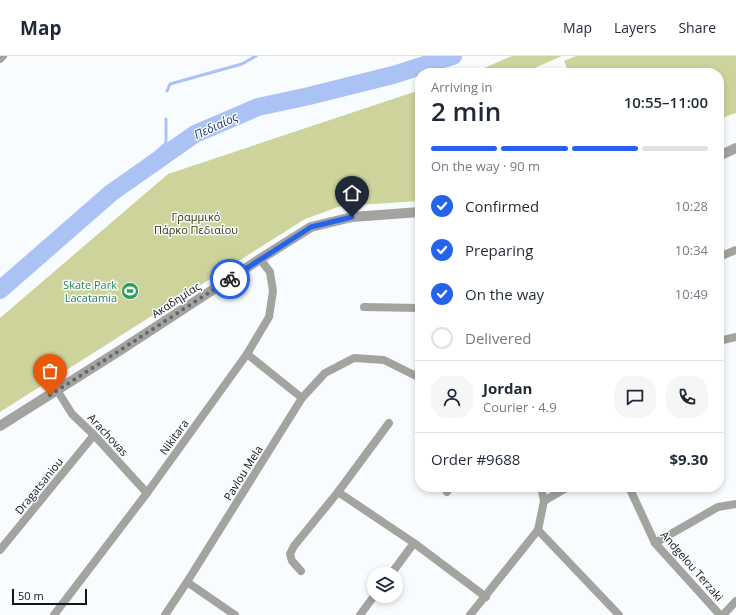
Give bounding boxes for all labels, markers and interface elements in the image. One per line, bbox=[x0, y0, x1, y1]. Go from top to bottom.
text: Map bbox=[20, 15, 61, 41]
text: Map bbox=[563, 18, 592, 37]
text: Layers bbox=[614, 18, 656, 37]
text: Share bbox=[678, 18, 716, 37]
text: Arriving in bbox=[431, 78, 493, 96]
text: 10:55–11:00 bbox=[624, 92, 708, 112]
text: 2 min bbox=[431, 93, 501, 129]
water label: Πεδιαίος bbox=[191, 108, 241, 143]
text: On the way · 90 m bbox=[431, 157, 540, 175]
pin bbox=[335, 176, 369, 217]
icon: home bbox=[341, 182, 363, 204]
icon: check bbox=[431, 195, 453, 217]
text: Confirmed bbox=[465, 196, 539, 216]
text: 10:28 bbox=[675, 197, 708, 215]
park label: Γραμμικό Πάρκο Πεδιαίου bbox=[154, 209, 238, 237]
icon: check bbox=[431, 239, 453, 261]
text: Preparing bbox=[465, 240, 533, 260]
text: 10:34 bbox=[675, 241, 708, 259]
courier bbox=[210, 259, 250, 299]
icon: bike bbox=[219, 268, 241, 290]
place label: Skate Park Lacatamia bbox=[63, 277, 117, 305]
street label: Ακαδημίας bbox=[148, 278, 203, 321]
sports icon: Skate Park Lacatamia bbox=[120, 281, 140, 301]
icon: check bbox=[431, 283, 453, 305]
text: On the way bbox=[465, 284, 544, 304]
text: 10:49 bbox=[675, 285, 708, 303]
text: Delivered bbox=[465, 328, 532, 348]
pin bbox=[33, 354, 67, 395]
icon: bag bbox=[39, 360, 61, 382]
button: person bbox=[431, 376, 473, 418]
button: chat bbox=[614, 376, 656, 418]
button: phone bbox=[666, 376, 708, 418]
text: Jordan bbox=[483, 378, 532, 398]
text: Courier · 4.9 bbox=[483, 398, 557, 416]
street label: Arachovas bbox=[85, 410, 132, 459]
street label: Nikitara bbox=[156, 416, 191, 457]
street label: Pavlou Mela bbox=[220, 442, 265, 503]
text: Order #9688 bbox=[431, 449, 520, 469]
text: $9.30 bbox=[669, 449, 708, 469]
street label: Dragatsaniou bbox=[11, 454, 66, 517]
street label: Andgelou Terzaki bbox=[658, 527, 727, 604]
map controls bbox=[367, 567, 403, 603]
button: layers bbox=[367, 567, 403, 603]
scale bar bbox=[12, 587, 87, 606]
text: 50 m bbox=[18, 588, 44, 603]

